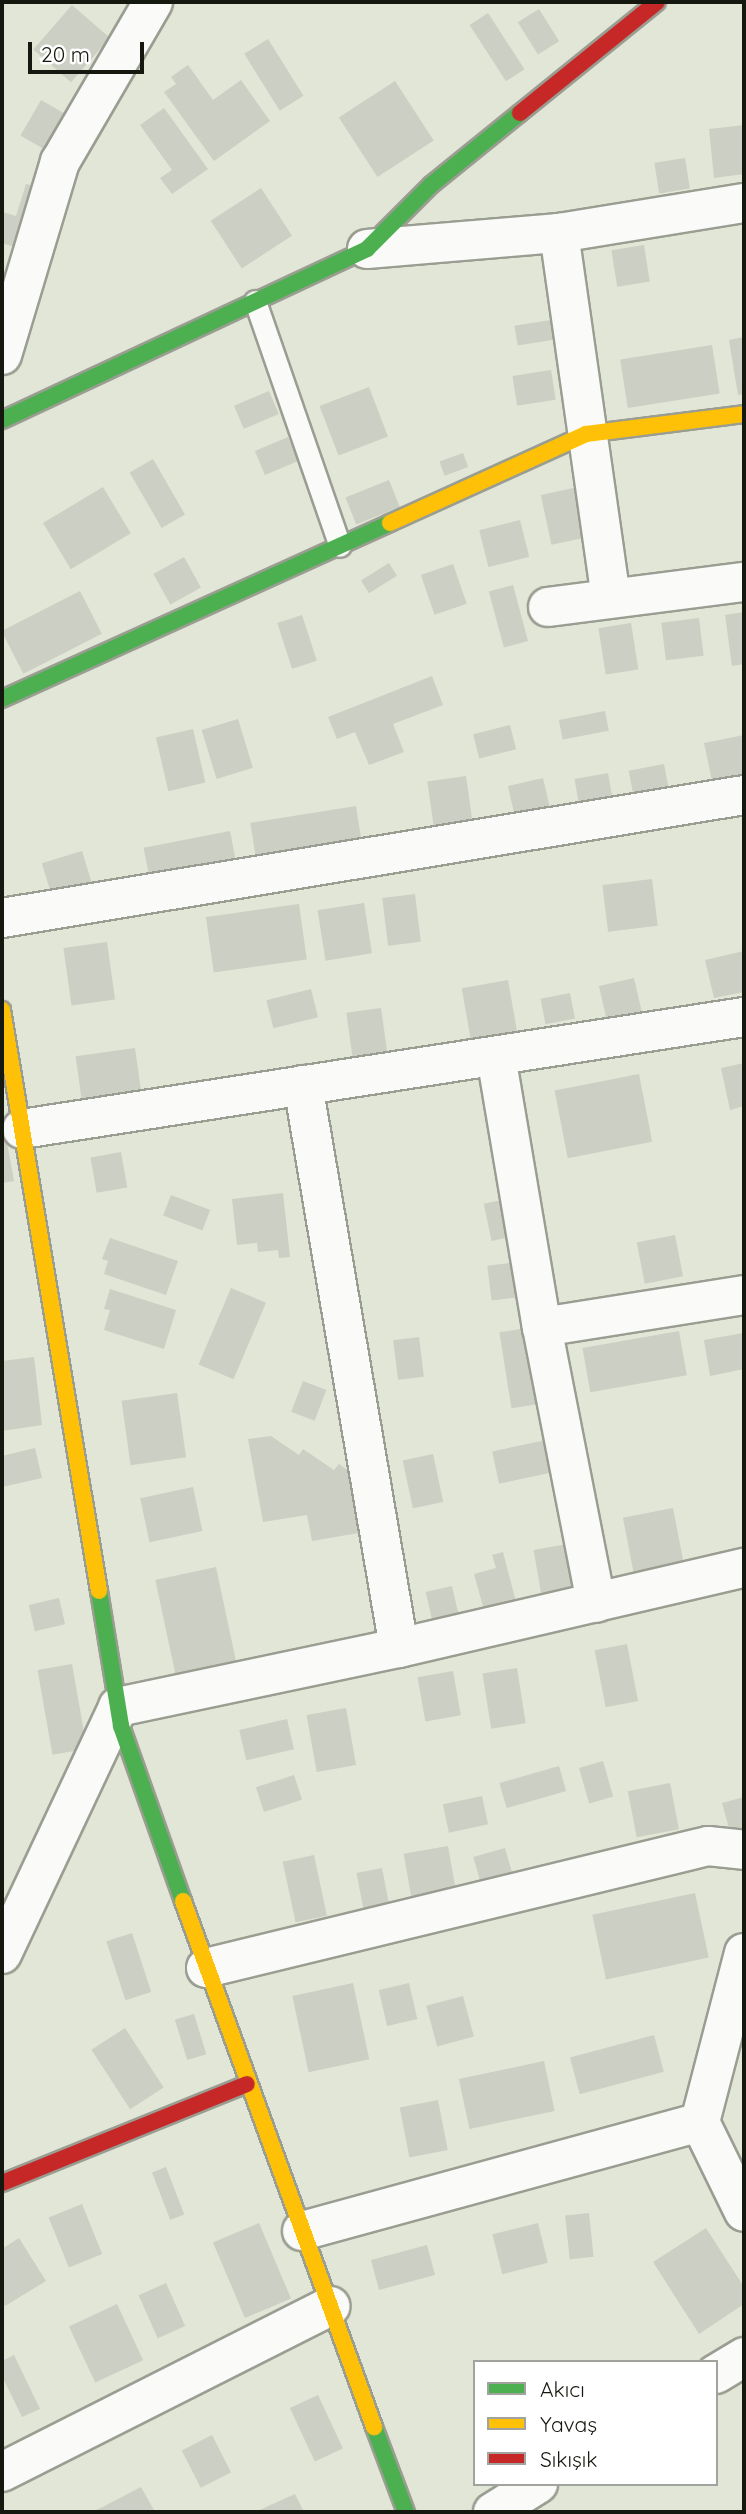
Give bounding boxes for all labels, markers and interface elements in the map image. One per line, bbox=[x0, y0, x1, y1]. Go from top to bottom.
scale bar bbox=[32, 28, 147, 72]
text: 20 m bbox=[41, 41, 90, 67]
legend bbox=[473, 2360, 718, 2486]
text: Akıcı bbox=[540, 2376, 585, 2402]
text: Yavaş bbox=[540, 2411, 597, 2437]
text: Sıkışık bbox=[540, 2446, 598, 2472]

